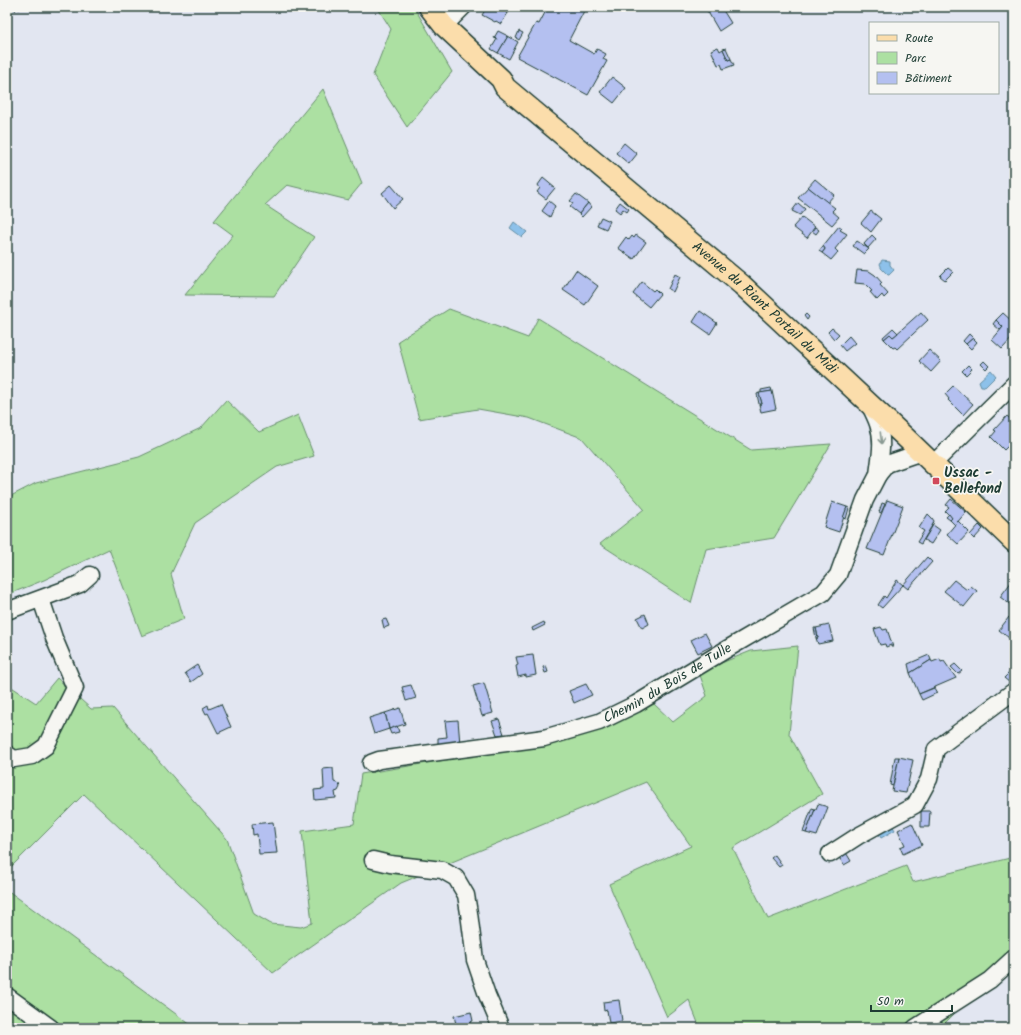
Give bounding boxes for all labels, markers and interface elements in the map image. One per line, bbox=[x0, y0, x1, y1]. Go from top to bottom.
legend bbox=[869, 22, 999, 94]
text: Route bbox=[905, 29, 934, 48]
text: Parc bbox=[905, 49, 926, 68]
text: Bâtiment bbox=[905, 69, 952, 88]
street label: Avenue du Riant Portail du Midi bbox=[687, 236, 843, 380]
one-way arrow bbox=[877, 431, 885, 444]
place label: Ussac - Bellefond bbox=[944, 462, 1002, 500]
marker: Ussac - Bellefond bbox=[931, 476, 941, 486]
street label: Chemin du Bois de Tulle bbox=[599, 637, 737, 729]
scale bar bbox=[871, 987, 952, 1013]
text: 50 m bbox=[877, 992, 904, 1011]

